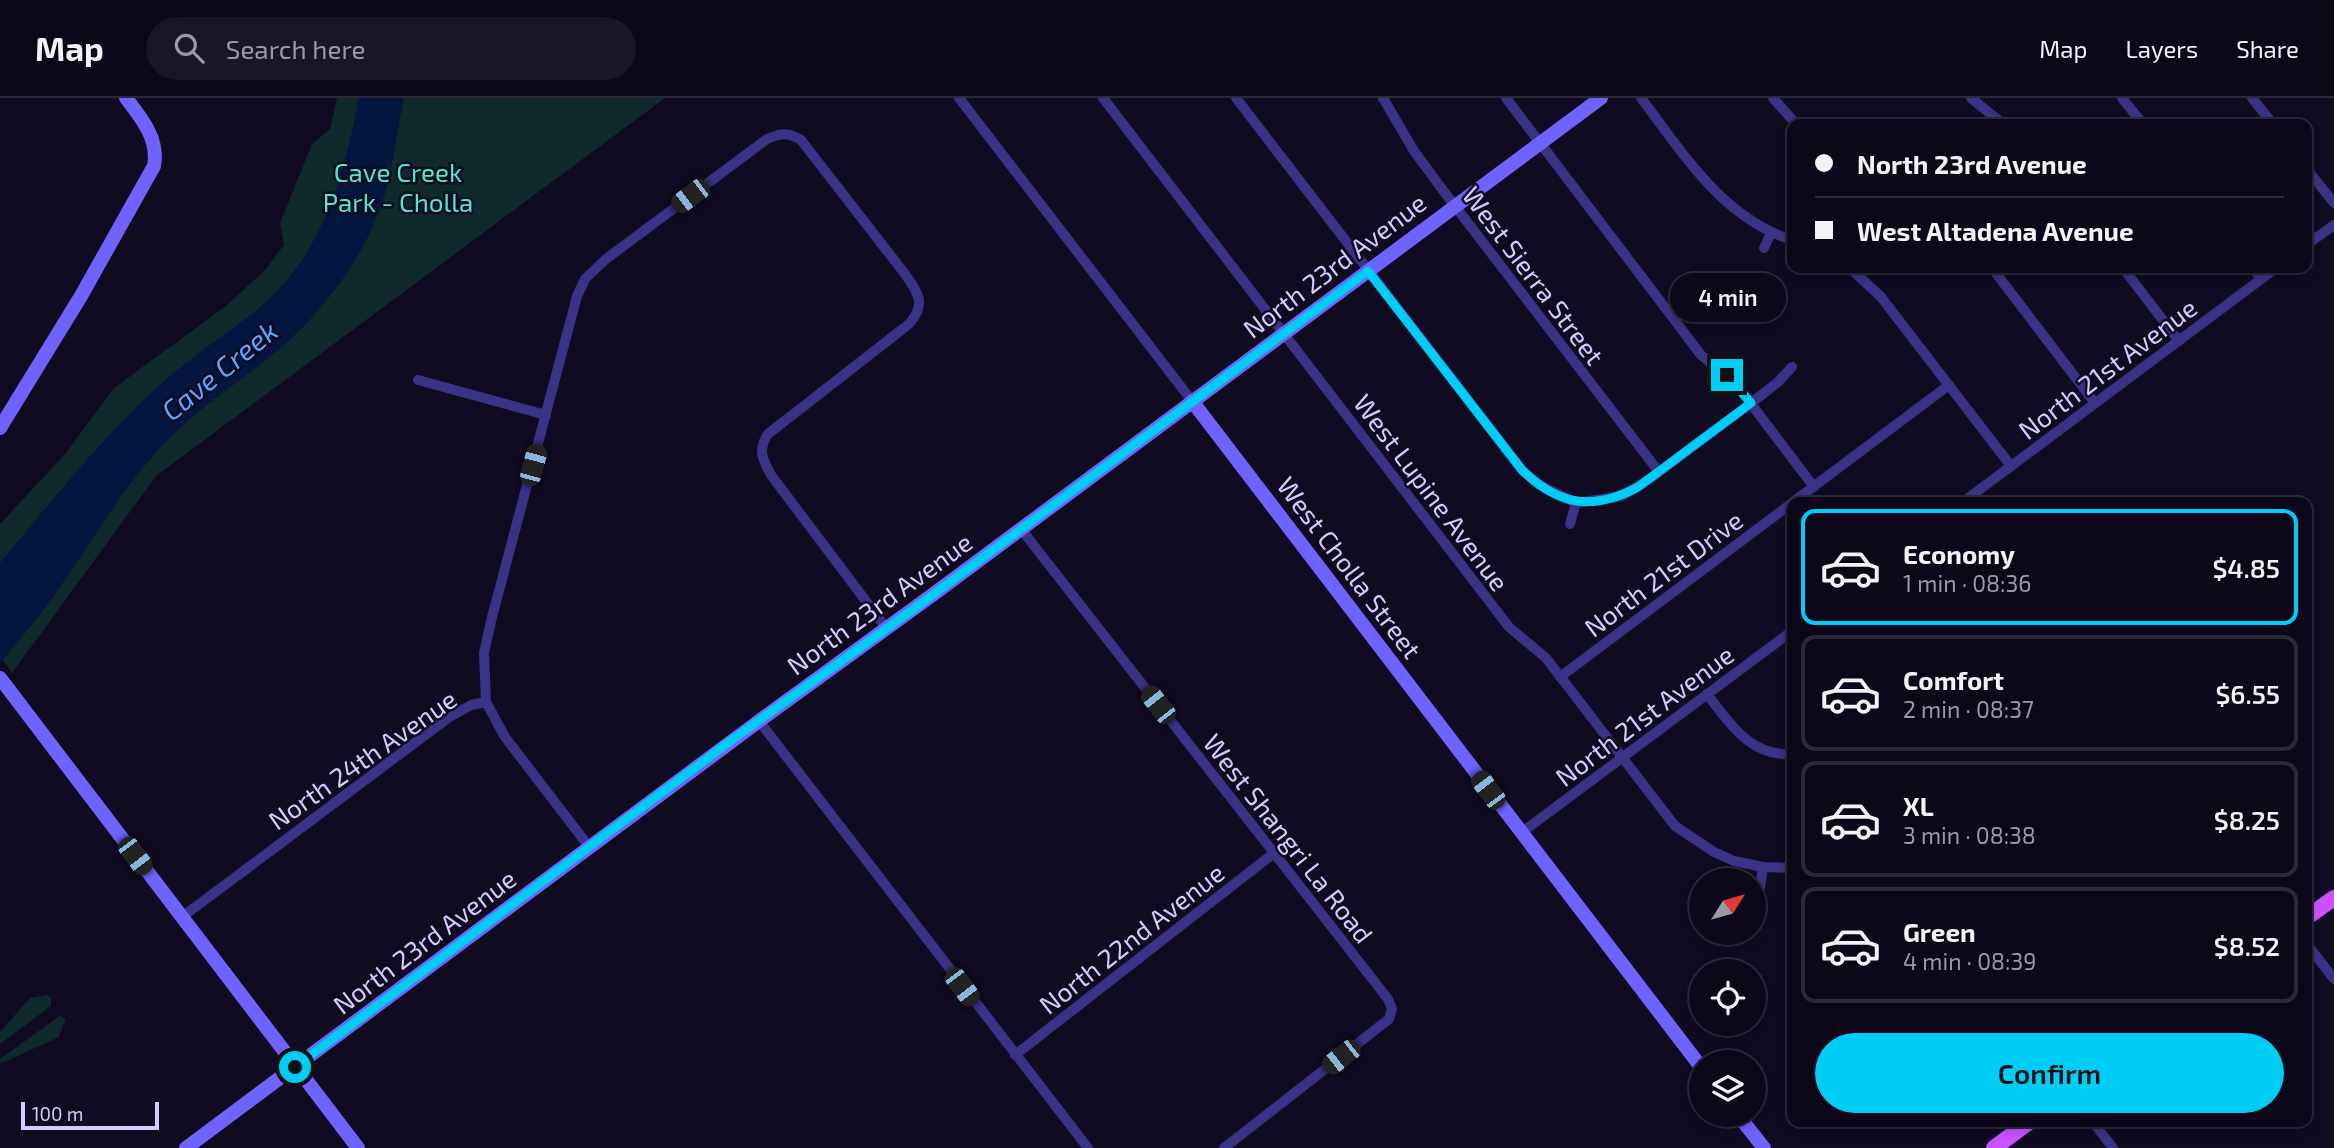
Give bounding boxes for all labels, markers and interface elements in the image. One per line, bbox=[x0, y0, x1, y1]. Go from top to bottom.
search box bbox=[146, 17, 636, 80]
text: Map bbox=[35, 28, 104, 68]
icon: search bbox=[170, 29, 208, 67]
text: Search here bbox=[226, 33, 365, 64]
text: Map bbox=[2039, 34, 2087, 63]
text: Layers bbox=[2125, 34, 2198, 63]
text: Share bbox=[2236, 34, 2299, 63]
text: North 23rd Avenue bbox=[1857, 148, 2087, 179]
park label: Cave Creek Park - Cholla bbox=[323, 156, 473, 217]
car bbox=[667, 175, 714, 217]
street label: West Sierra Street bbox=[1457, 180, 1611, 370]
street label: North 23rd Avenue bbox=[1237, 186, 1431, 344]
text: West Altadena Avenue bbox=[1857, 215, 2134, 246]
callout: 4 min bbox=[1669, 274, 1785, 322]
text: 4 min bbox=[1698, 283, 1758, 311]
street label: North 21st Avenue bbox=[2012, 291, 2202, 445]
water label: Cave Creek bbox=[154, 313, 284, 427]
route end bbox=[1711, 359, 1743, 391]
street label: West Lupine Avenue bbox=[1348, 388, 1516, 596]
car bbox=[518, 442, 549, 488]
street label: West Cholla Street bbox=[1272, 470, 1428, 664]
street label: North 21st Drive bbox=[1578, 503, 1748, 643]
street label: North 23rd Avenue bbox=[781, 526, 977, 680]
icon: car bbox=[1819, 536, 1882, 599]
text: Economy bbox=[1903, 538, 2015, 569]
text: $4.85 bbox=[2212, 552, 2280, 583]
text: 1 min · 08:36 bbox=[1903, 569, 2031, 597]
street label: North 21st Avenue bbox=[1549, 638, 1739, 792]
icon: car bbox=[1819, 662, 1882, 725]
text: Comfort bbox=[1903, 664, 2004, 695]
text: $6.55 bbox=[2215, 678, 2280, 709]
car bbox=[1137, 682, 1180, 728]
street label: North 24th Avenue bbox=[262, 683, 462, 835]
text: 2 min · 08:37 bbox=[1903, 695, 2034, 723]
street label: West Shangri La Road bbox=[1198, 727, 1380, 949]
car bbox=[1467, 767, 1510, 813]
icon: car bbox=[1819, 788, 1882, 851]
text: XL bbox=[1903, 790, 1934, 821]
text: $8.25 bbox=[2214, 804, 2280, 835]
text: 3 min · 08:38 bbox=[1903, 821, 2036, 849]
car bbox=[114, 833, 157, 879]
street label: North 22nd Avenue bbox=[1032, 856, 1230, 1020]
street label: North 23rd Avenue bbox=[327, 862, 521, 1020]
north arrow bbox=[1689, 868, 1766, 945]
map controls bbox=[1689, 868, 1766, 1127]
icon: car bbox=[1819, 914, 1882, 977]
text: Green bbox=[1903, 916, 1976, 947]
text: $8.52 bbox=[2214, 930, 2280, 961]
text: 4 min · 08:39 bbox=[1903, 947, 2036, 975]
button: locate bbox=[1689, 959, 1766, 1036]
car bbox=[941, 964, 984, 1010]
button: Confirm bbox=[1815, 1033, 2284, 1113]
car bbox=[1318, 1036, 1365, 1078]
button: layers bbox=[1689, 1050, 1766, 1127]
route start bbox=[279, 1051, 311, 1083]
scale bar bbox=[21, 1099, 159, 1131]
text: 100 m bbox=[32, 1102, 83, 1125]

